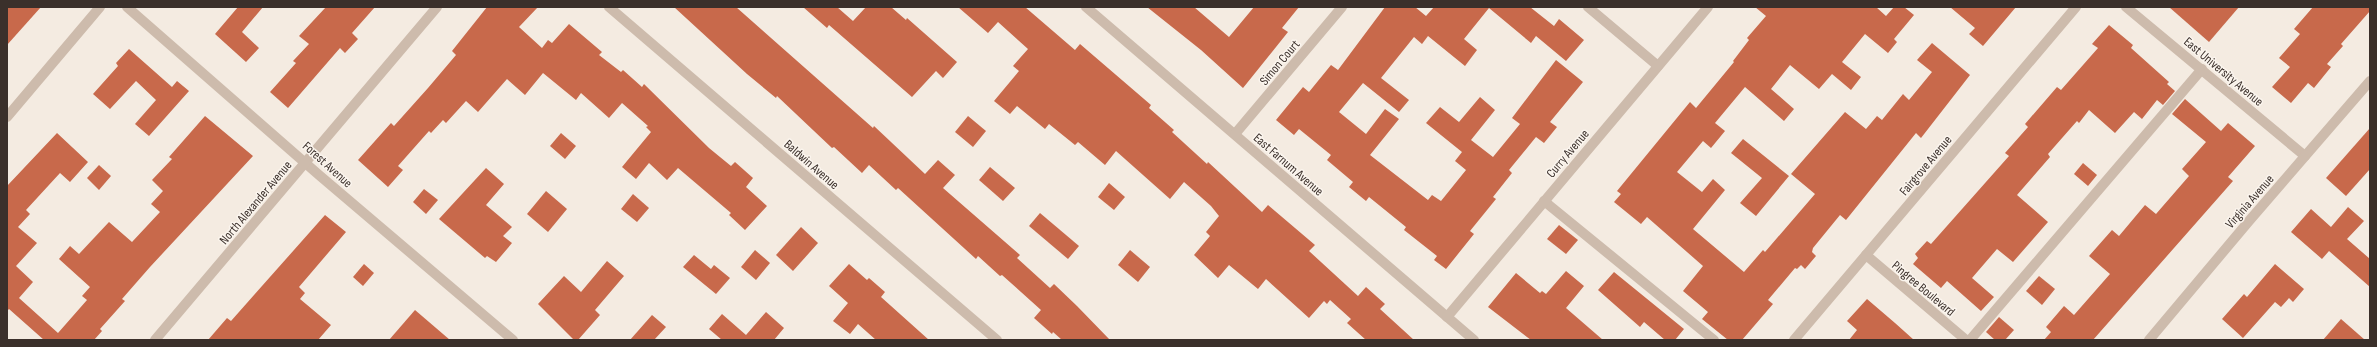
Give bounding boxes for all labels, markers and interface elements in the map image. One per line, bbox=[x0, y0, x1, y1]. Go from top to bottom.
street label: East University Avenue bbox=[2180, 34, 2266, 110]
street label: Simon Court bbox=[1256, 37, 1303, 89]
street label: Curry Avenue bbox=[1543, 126, 1593, 181]
street label: East Farnum Avenue bbox=[1250, 130, 1327, 199]
street label: Fairgrove Avenue bbox=[1896, 132, 1956, 199]
street label: Baldwin Avenue bbox=[781, 136, 842, 193]
street label: Forest Avenue bbox=[299, 138, 355, 191]
street label: North Alexander Avenue bbox=[216, 158, 295, 248]
street label: Virginia Avenue bbox=[2222, 171, 2277, 232]
street label: Pingree Boulevard bbox=[1888, 258, 1958, 320]

